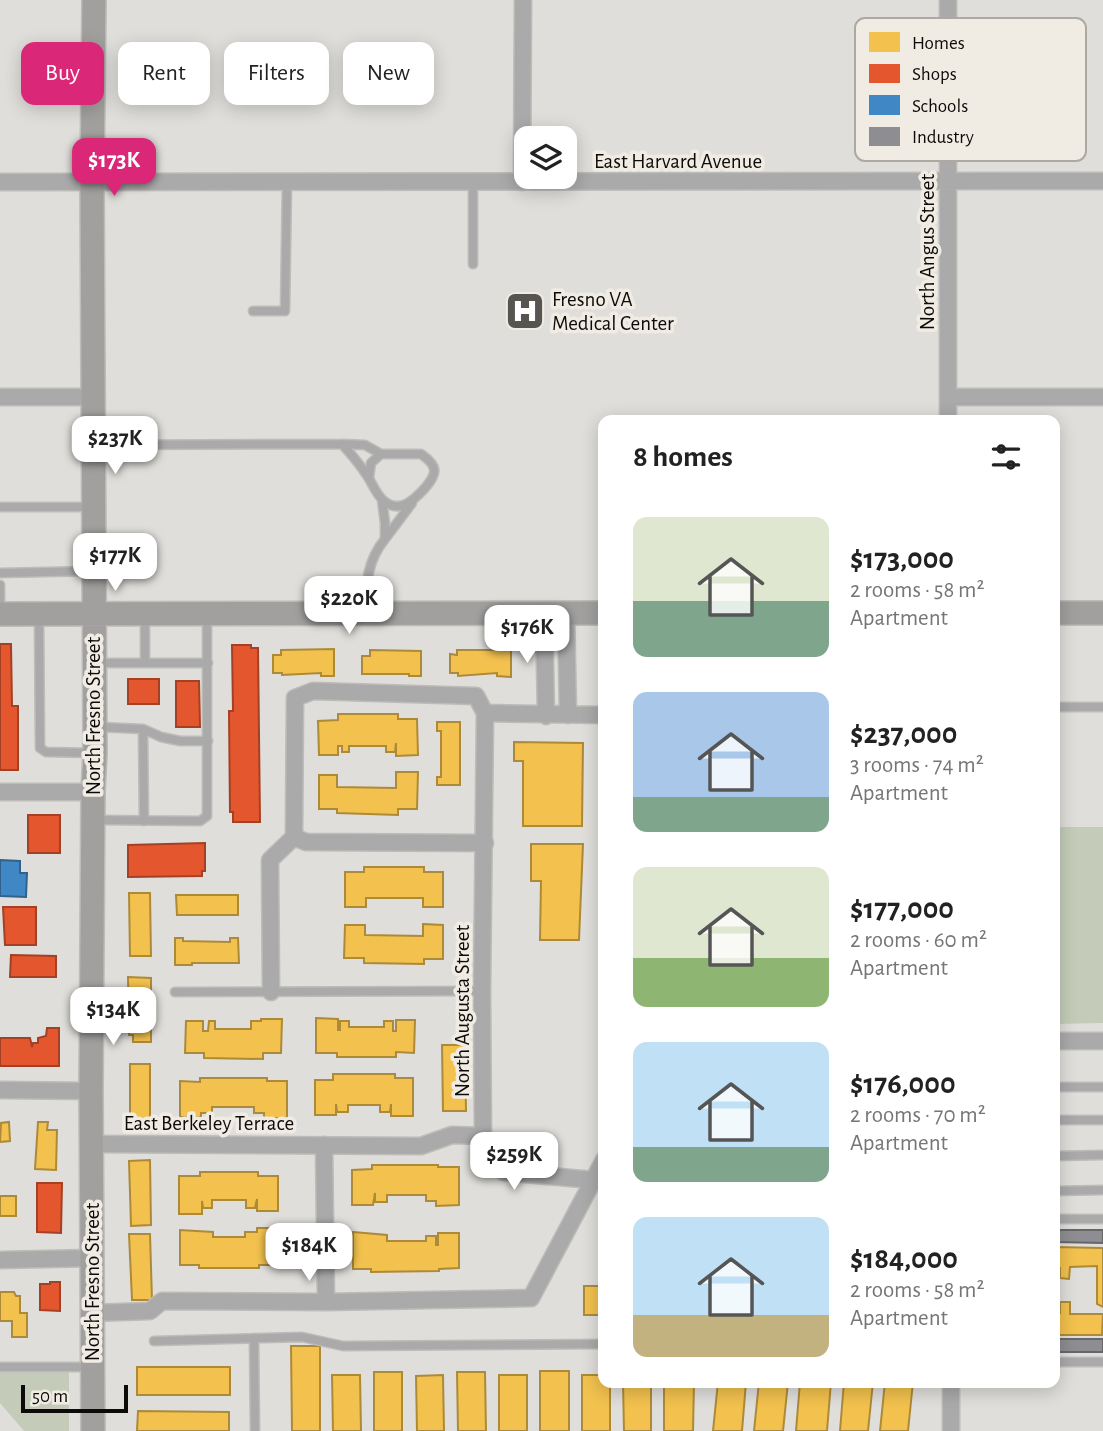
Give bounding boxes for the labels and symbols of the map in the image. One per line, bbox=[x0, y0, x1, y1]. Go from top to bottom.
legend bbox=[855, 18, 1086, 161]
text: Homes bbox=[912, 34, 965, 53]
text: Shops bbox=[912, 65, 957, 84]
text: Schools bbox=[912, 97, 968, 116]
text: Industry bbox=[912, 128, 974, 147]
pin: $173K bbox=[65, 138, 163, 198]
street label: East Harvard Avenue bbox=[594, 151, 762, 172]
street label: North Angus Street bbox=[917, 174, 938, 330]
place label: Fresno VA Medical Center bbox=[552, 289, 674, 334]
hospital icon: Fresno VA Medical Center bbox=[504, 290, 546, 332]
pin: $237K bbox=[66, 416, 164, 476]
pin: $177K bbox=[66, 534, 164, 593]
pin: $220K bbox=[300, 576, 398, 636]
pin: $176K bbox=[478, 606, 576, 665]
street label: North Fresno Street bbox=[83, 636, 104, 795]
street label: North Augusta Street bbox=[452, 925, 473, 1097]
pin: $134K bbox=[64, 988, 162, 1047]
street label: East Berkeley Terrace bbox=[124, 1113, 294, 1134]
pin: $259K bbox=[465, 1132, 563, 1192]
street label: North Fresno Street bbox=[82, 1202, 103, 1361]
pin: $184K bbox=[260, 1224, 358, 1283]
scale bar bbox=[21, 1382, 128, 1414]

